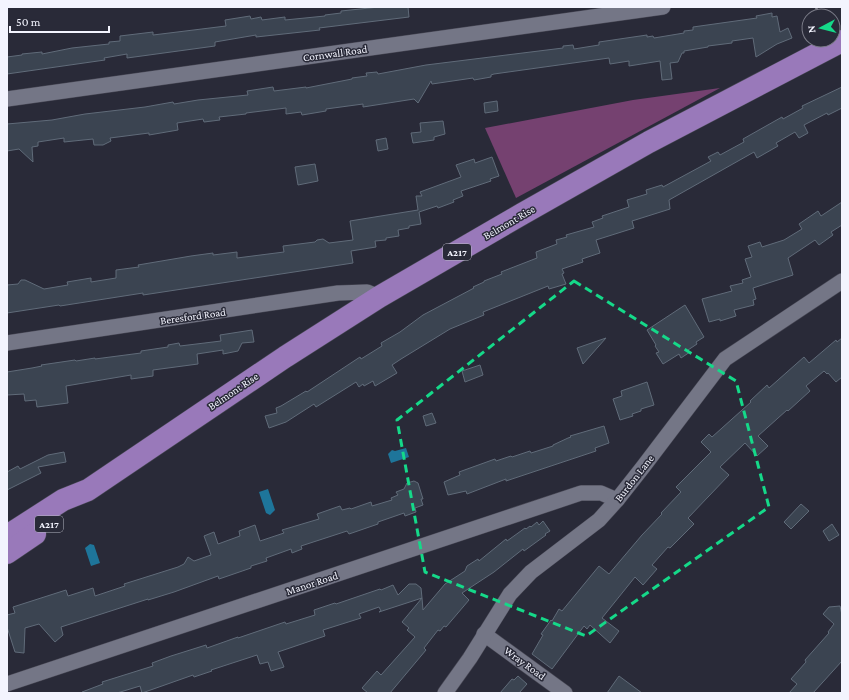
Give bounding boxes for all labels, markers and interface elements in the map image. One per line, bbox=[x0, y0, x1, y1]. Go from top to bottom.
scale bar bbox=[10, 8, 109, 34]
north arrow bbox=[801, 8, 841, 48]
text: 50 m bbox=[16, 15, 41, 29]
text: N bbox=[805, 24, 817, 34]
street label: Cornwall Road bbox=[302, 43, 368, 63]
street label: Belmont Rise bbox=[481, 202, 537, 242]
road number: A217 bbox=[443, 244, 471, 260]
street label: Beresford Road bbox=[159, 305, 227, 327]
street label: Belmont Rise bbox=[206, 370, 260, 412]
street label: Burdon Lane bbox=[612, 452, 656, 504]
road number: A217 bbox=[35, 516, 63, 532]
street label: Manor Road bbox=[285, 569, 340, 597]
street label: Wray Road bbox=[501, 644, 548, 683]

